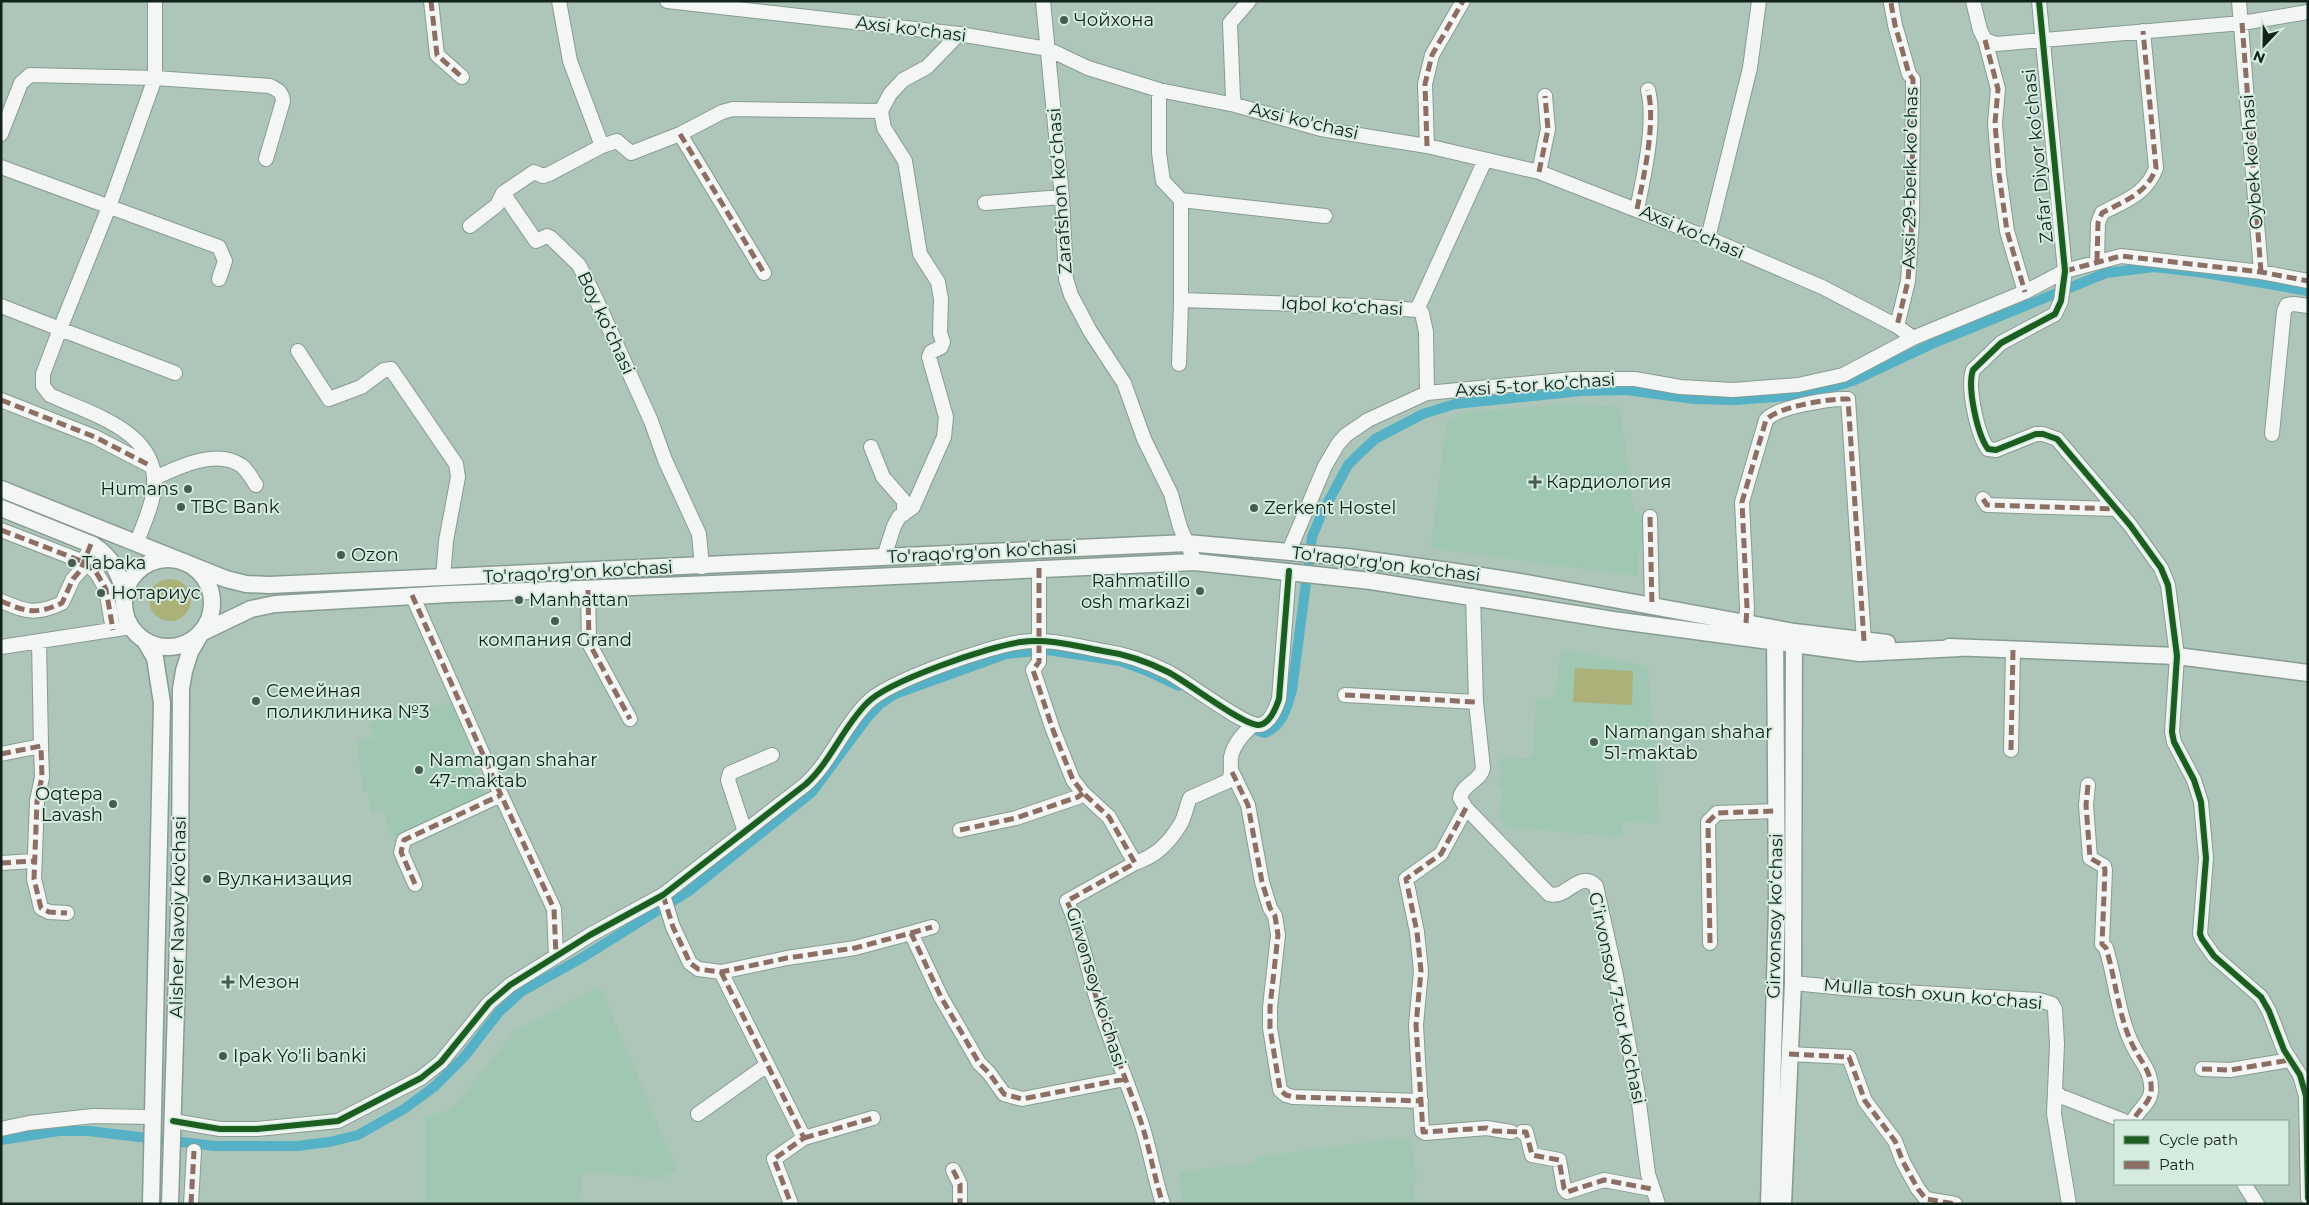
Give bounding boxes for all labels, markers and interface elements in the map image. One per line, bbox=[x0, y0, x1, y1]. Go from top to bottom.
place label: Чойхона bbox=[1074, 9, 1154, 31]
street label: Axsi ko'chasi bbox=[854, 11, 968, 47]
marker: Чойхона bbox=[1058, 14, 1070, 26]
north arrow bbox=[2239, 20, 2289, 70]
text: N bbox=[2251, 47, 2268, 68]
street label: Zafar Diyor koʻchasi bbox=[2018, 68, 2058, 244]
street label: Аxsi 29-berk koʼchas bbox=[1897, 86, 1923, 269]
street label: Oybek koʻchasi bbox=[2236, 94, 2268, 230]
street label: Axsi ko'chasi bbox=[1247, 98, 1361, 144]
street label: Zarafshon koʻchasi bbox=[1043, 107, 1077, 275]
street label: Axsi ko'chasi bbox=[1636, 200, 1748, 264]
street label: Boy koʻchasi bbox=[573, 268, 639, 378]
street label: Iqbol koʻchasi bbox=[1280, 292, 1404, 320]
street label: Аxsi 5-tor koʼchasi bbox=[1454, 368, 1616, 402]
place label: Кардиология bbox=[1546, 471, 1671, 493]
marker: Кардиология bbox=[1528, 475, 1542, 489]
place label: Humans bbox=[101, 478, 178, 500]
marker: Humans bbox=[182, 483, 194, 495]
place label: TBC Bank bbox=[191, 496, 280, 518]
place label: Zerkent Hostel bbox=[1264, 497, 1396, 519]
marker: TBC Bank bbox=[175, 501, 187, 513]
marker: Zerkent Hostel bbox=[1248, 502, 1260, 514]
street label: To'raqo'rg'on ko'chasi bbox=[887, 536, 1077, 568]
street label: To'raqo'rg'on ko'chasi bbox=[1290, 542, 1482, 586]
place label: Ozon bbox=[351, 544, 399, 566]
marker: Ozon bbox=[335, 549, 347, 561]
place label: Tabaka bbox=[82, 552, 146, 574]
street label: To'raqo'rg'on ko'chasi bbox=[483, 556, 673, 588]
marker: Tabaka bbox=[66, 557, 78, 569]
place label: Rahmatillo osh markazi bbox=[1081, 570, 1190, 613]
place label: Нотариус bbox=[111, 582, 201, 604]
marker: Rahmatillo osh markazi bbox=[1194, 585, 1206, 597]
marker: Нотариус bbox=[95, 587, 107, 599]
place label: Manhattan bbox=[529, 589, 629, 611]
marker: Manhattan bbox=[513, 594, 525, 606]
marker: компания Grand bbox=[549, 615, 561, 627]
place label: компания Grand bbox=[478, 629, 632, 651]
place label: Семейная поликлиника №3 bbox=[266, 680, 429, 723]
marker: Семейная поликлиника №3 bbox=[250, 695, 262, 707]
place label: Namangan shahar 51-maktab bbox=[1604, 721, 1773, 764]
marker: Namangan shahar 51-maktab bbox=[1588, 736, 1600, 748]
place label: Namangan shahar 47-maktab bbox=[429, 749, 598, 792]
marker: Namangan shahar 47-maktab bbox=[413, 764, 425, 776]
place label: Oqtepa Lavash bbox=[35, 783, 103, 826]
marker: Oqtepa Lavash bbox=[107, 798, 119, 810]
street label: Alisher Navoiy ko'chasi bbox=[165, 816, 191, 1018]
street label: Girvonsoy koʻchasi bbox=[1763, 833, 1787, 999]
place label: Вулканизация bbox=[217, 868, 353, 890]
marker: Вулканизация bbox=[201, 873, 213, 885]
street label: Gʼirvonsoy 7-tor koʼchasi bbox=[1584, 890, 1650, 1106]
street label: Girvonsoy koʻchasi bbox=[1061, 905, 1131, 1069]
place label: Мезон bbox=[238, 971, 300, 993]
street label: Mulla tosh oxun koʻchasi bbox=[1823, 973, 2043, 1015]
marker: Мезон bbox=[222, 976, 234, 988]
place label: Ipak Yo'li banki bbox=[233, 1045, 367, 1067]
marker: Ipak Yo'li banki bbox=[217, 1050, 229, 1062]
legend bbox=[2114, 1120, 2289, 1185]
text: Cycle path bbox=[2159, 1130, 2238, 1149]
text: Path bbox=[2159, 1155, 2195, 1174]

